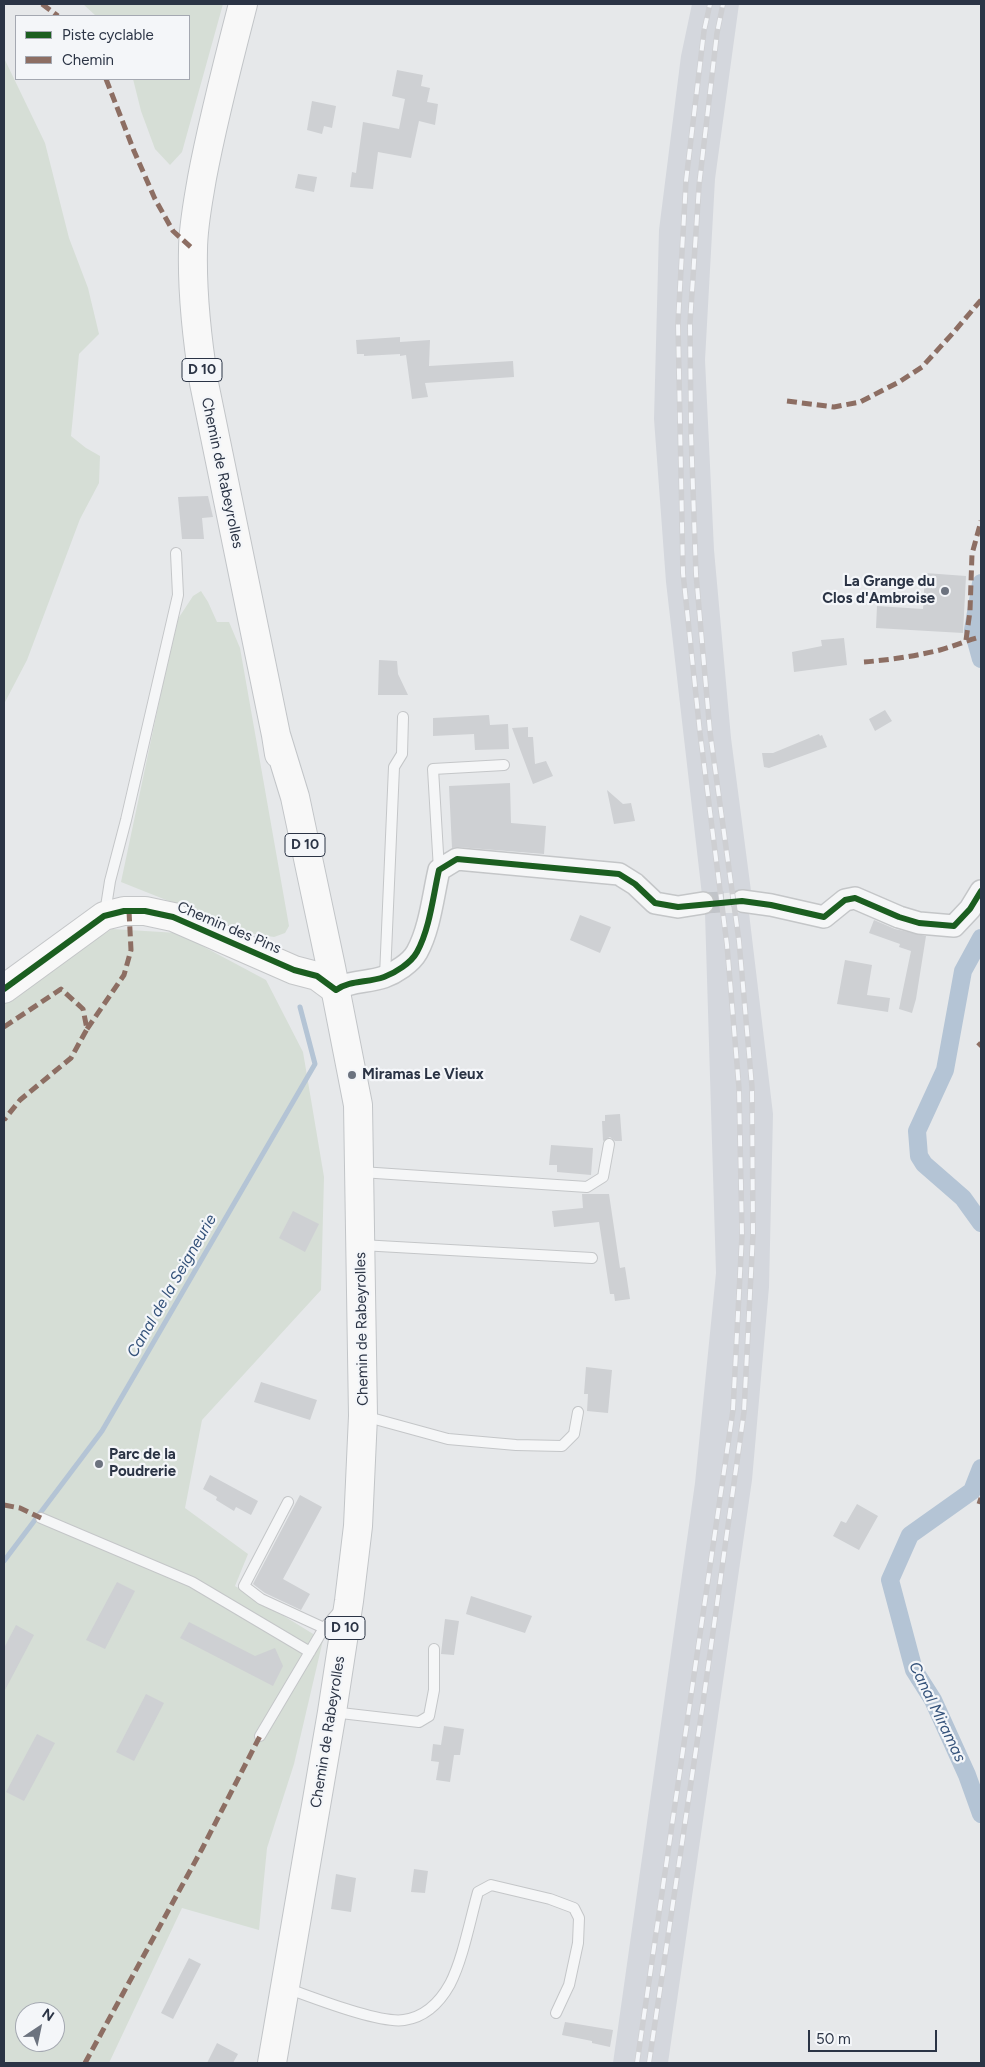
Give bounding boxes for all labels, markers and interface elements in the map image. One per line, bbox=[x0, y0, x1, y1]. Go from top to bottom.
legend bbox=[15, 15, 190, 80]
text: Piste cyclable bbox=[62, 26, 154, 44]
text: Chemin bbox=[62, 51, 114, 69]
road number: D 10 bbox=[182, 358, 222, 382]
street label: Chemin de Rabeyrolles bbox=[197, 396, 247, 550]
place label: La Grange du Clos d'Ambroise bbox=[822, 573, 935, 608]
marker: La Grange du Clos d'Ambroise bbox=[939, 585, 951, 597]
road number: D 10 bbox=[285, 834, 325, 856]
street label: Chemin des Pins bbox=[174, 898, 284, 958]
place label: Miramas Le Vieux bbox=[362, 1066, 484, 1084]
marker: Miramas Le Vieux bbox=[346, 1069, 358, 1081]
water label: Canal de la Seigneurie bbox=[123, 1211, 221, 1361]
street label: Chemin de Rabeyrolles bbox=[352, 1252, 372, 1406]
place label: Parc de la Poudrerie bbox=[109, 1446, 176, 1481]
marker: Parc de la Poudrerie bbox=[93, 1458, 105, 1470]
road number: D 10 bbox=[325, 1616, 365, 1640]
street label: Chemin de Rabeyrolles bbox=[307, 1655, 349, 1809]
water label: Canal Miramas bbox=[904, 1659, 970, 1765]
north arrow bbox=[15, 2002, 65, 2052]
text: N bbox=[39, 2005, 57, 2025]
scale bar bbox=[810, 2020, 939, 2052]
text: 50 m bbox=[816, 2030, 851, 2048]

